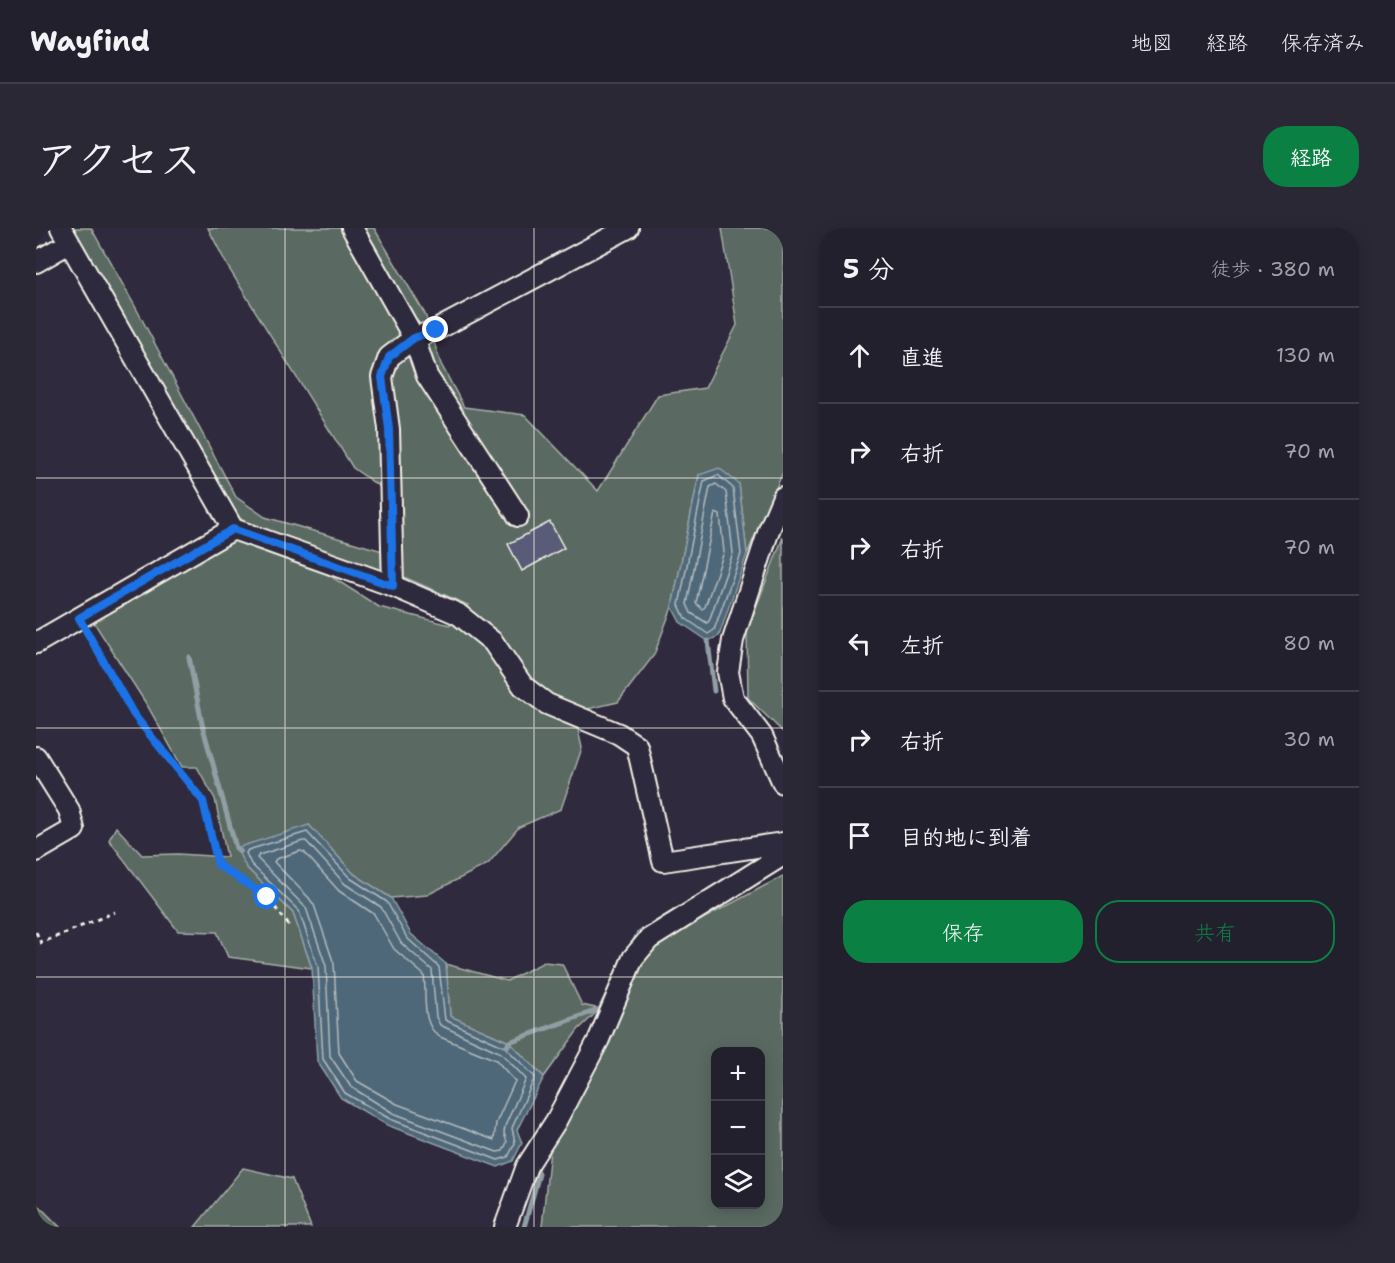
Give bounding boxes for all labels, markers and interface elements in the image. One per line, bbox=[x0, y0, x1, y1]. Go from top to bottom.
text: Wayfind bbox=[30, 22, 150, 60]
text: 地図 bbox=[1131, 29, 1173, 57]
text: 経路 bbox=[1206, 29, 1248, 57]
text: 保存済み bbox=[1281, 29, 1365, 57]
button: 経路 bbox=[1263, 126, 1359, 187]
text: アクセス bbox=[36, 131, 201, 187]
text: 5 分 bbox=[843, 251, 894, 286]
text: 徒歩 · 380 m bbox=[1211, 256, 1335, 282]
route end bbox=[422, 316, 448, 342]
icon: ahead bbox=[843, 339, 876, 372]
text: 130 m bbox=[1276, 342, 1335, 368]
text: 直進 bbox=[900, 343, 944, 372]
icon: right bbox=[843, 435, 876, 468]
text: 70 m bbox=[1283, 438, 1335, 464]
text: 右折 bbox=[900, 439, 944, 468]
icon: right bbox=[843, 531, 876, 564]
text: 70 m bbox=[1283, 534, 1335, 560]
text: 右折 bbox=[900, 535, 944, 564]
icon: left bbox=[843, 627, 876, 660]
text: 80 m bbox=[1283, 630, 1335, 656]
text: 左折 bbox=[900, 631, 944, 660]
icon: right bbox=[843, 723, 876, 756]
text: 30 m bbox=[1283, 726, 1335, 752]
text: 右折 bbox=[900, 727, 944, 756]
icon: arrive bbox=[843, 819, 876, 852]
text: 目的地に到着 bbox=[900, 823, 1032, 852]
route start bbox=[253, 883, 279, 909]
button: 保存 bbox=[843, 900, 1083, 963]
button: 共有 bbox=[1095, 900, 1335, 963]
map controls bbox=[711, 1047, 765, 1209]
button: + bbox=[711, 1047, 765, 1101]
button: − bbox=[711, 1101, 765, 1155]
button: layers bbox=[711, 1155, 765, 1209]

